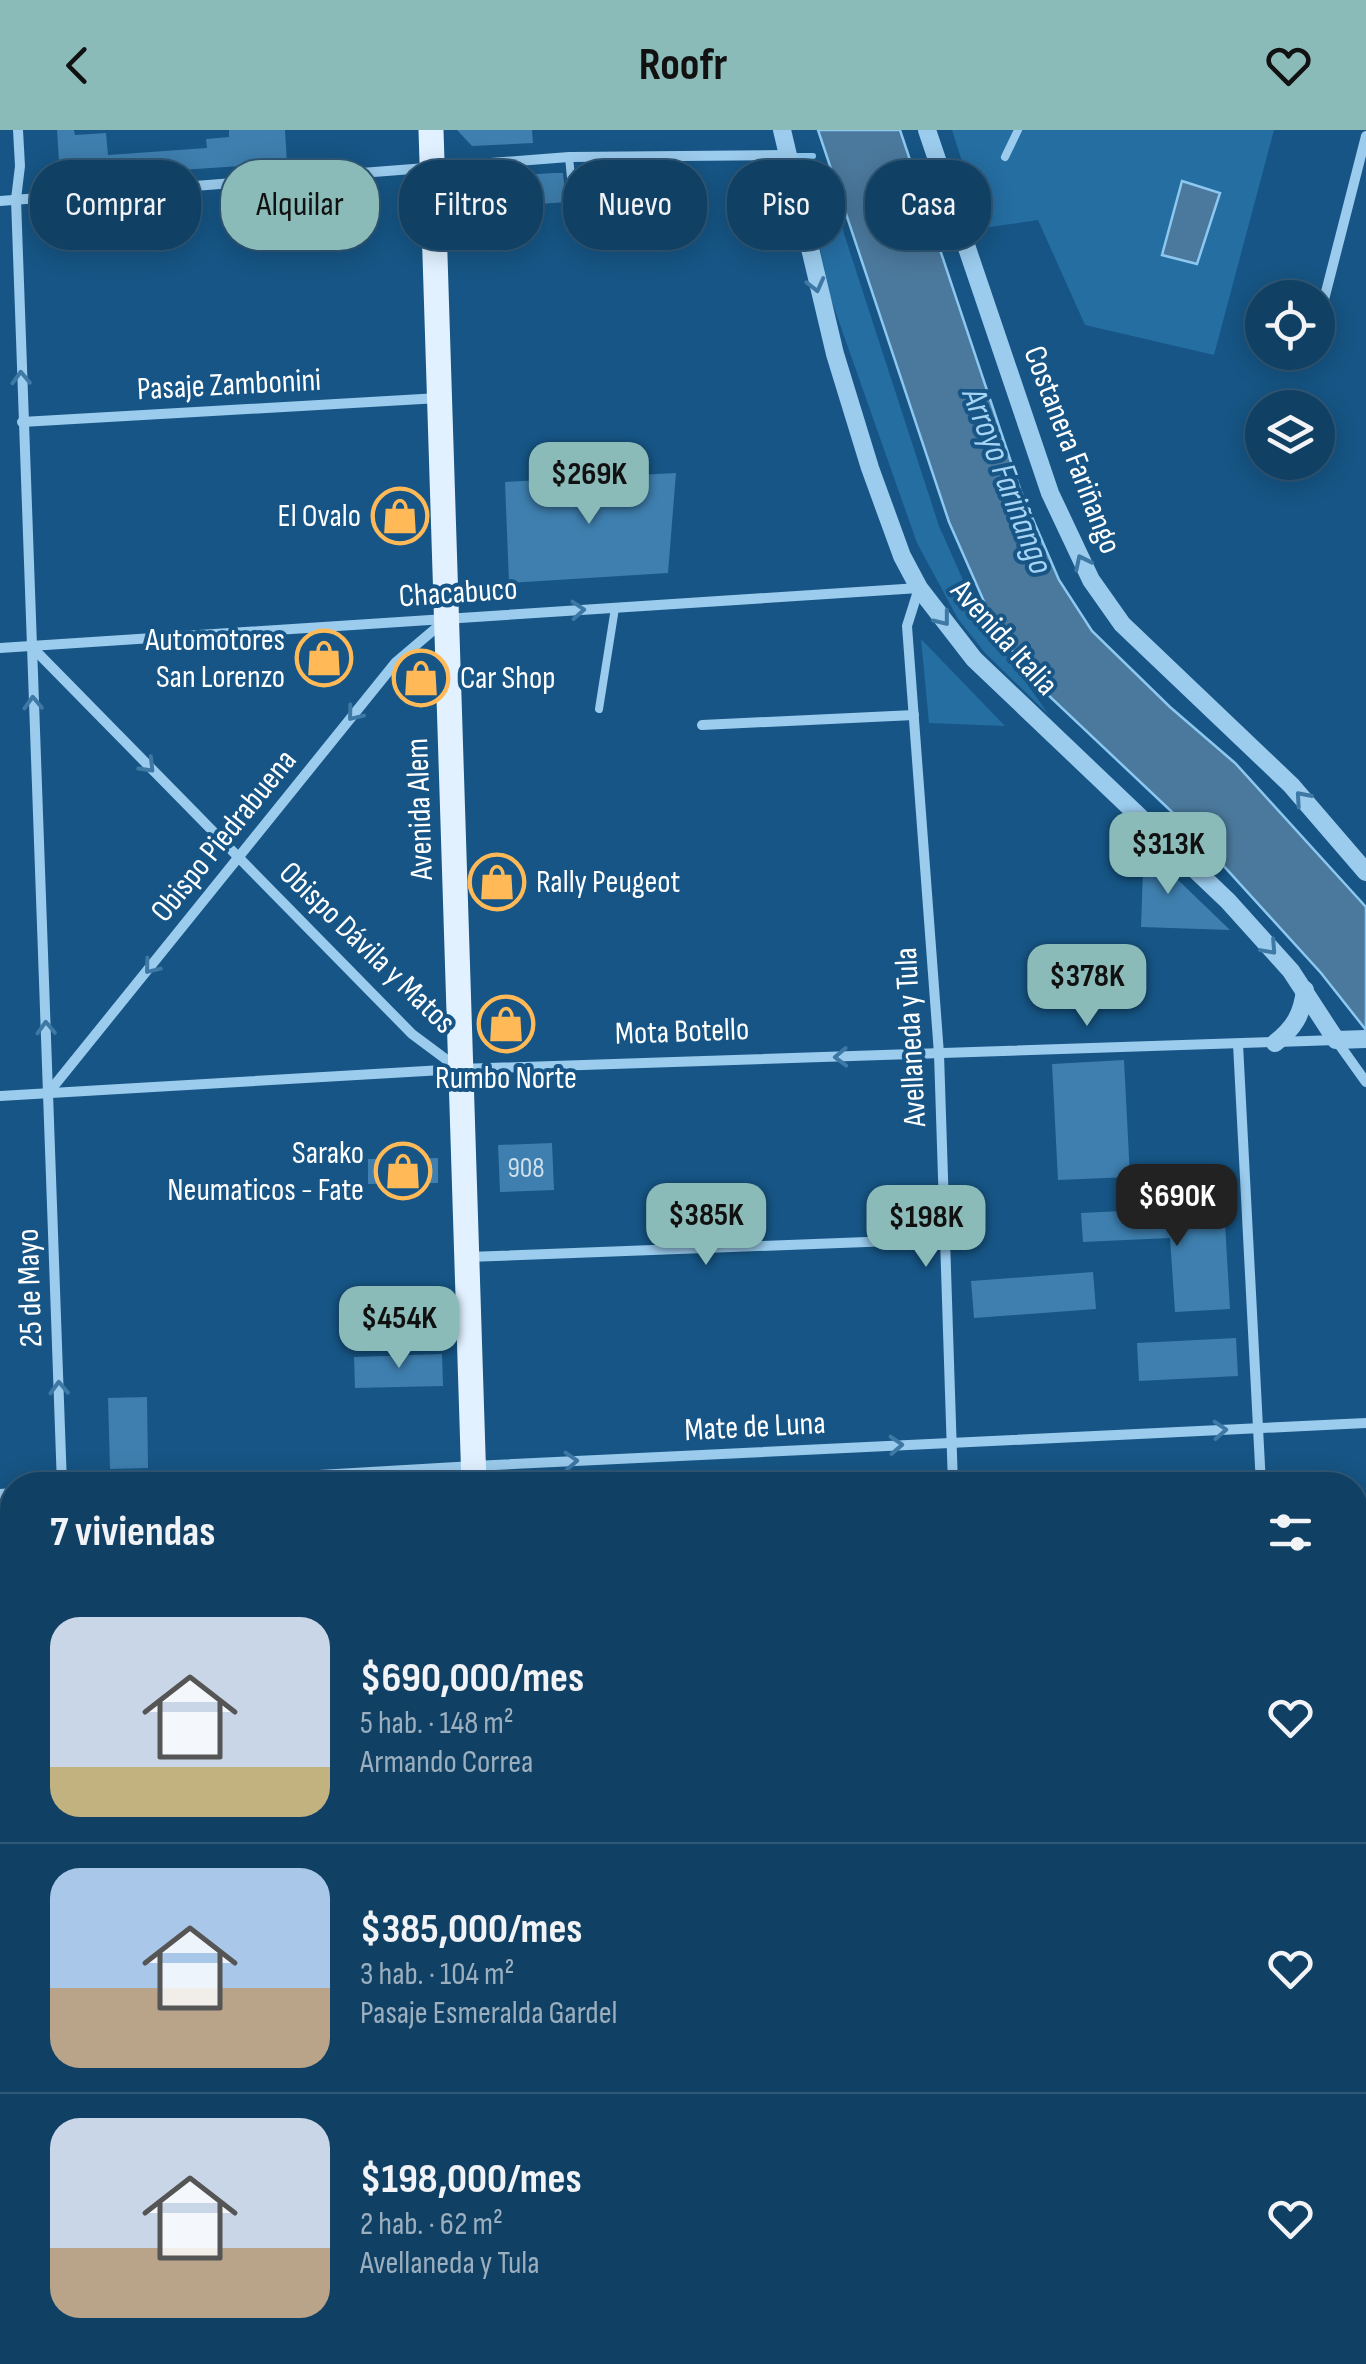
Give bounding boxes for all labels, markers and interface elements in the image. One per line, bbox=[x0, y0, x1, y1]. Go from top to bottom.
icon: back bbox=[50, 38, 105, 93]
text: Roofr bbox=[639, 38, 727, 93]
icon: heart bbox=[1261, 38, 1316, 93]
chip: Comprar bbox=[30, 160, 201, 250]
chip: Alquilar bbox=[221, 160, 379, 250]
chip: Filtros bbox=[399, 160, 543, 250]
chip: Nuevo bbox=[563, 160, 707, 250]
chip: Piso bbox=[727, 160, 845, 250]
chip: Casa bbox=[865, 160, 991, 250]
one-way arrow bbox=[805, 276, 826, 293]
map controls bbox=[1245, 280, 1335, 480]
button: locate bbox=[1245, 280, 1335, 370]
street label: Costanera Fariñango bbox=[1015, 341, 1129, 559]
street label: Pasaje Zambonini bbox=[136, 361, 322, 409]
one-way arrow bbox=[10, 370, 31, 386]
water label: Arroyo Fariñango bbox=[951, 380, 1062, 580]
button: layers bbox=[1245, 390, 1335, 480]
pin: $269K bbox=[519, 442, 659, 527]
text: $269K bbox=[551, 455, 627, 494]
shop icon: El Ovalo bbox=[370, 486, 430, 546]
place label: El Ovalo bbox=[278, 497, 361, 536]
one-way arrow bbox=[1074, 554, 1094, 572]
street label: Chacabuco bbox=[397, 569, 519, 617]
street label: Avenida Italia bbox=[941, 571, 1066, 704]
one-way arrow bbox=[571, 600, 587, 622]
one-way arrow bbox=[931, 608, 949, 626]
place label: Automotores San Lorenzo bbox=[145, 621, 285, 697]
shop icon: Automotores San Lorenzo bbox=[294, 628, 354, 688]
shop icon: Car Shop bbox=[391, 648, 451, 708]
place label: Car Shop bbox=[460, 659, 556, 698]
one-way arrow bbox=[23, 695, 44, 711]
one-way arrow bbox=[348, 702, 366, 720]
street label: Avenida Alem bbox=[398, 737, 442, 882]
street label: Obispo Piedrabuena bbox=[143, 742, 305, 930]
one-way arrow bbox=[136, 755, 154, 773]
one-way arrow bbox=[1296, 791, 1314, 810]
pin: $313K bbox=[1098, 812, 1238, 897]
text: $313K bbox=[1131, 825, 1205, 864]
shop icon: Rally Peugeot bbox=[467, 852, 527, 912]
street label: Obispo Dávila y Matos bbox=[271, 854, 463, 1042]
place label: Rally Peugeot bbox=[536, 863, 680, 902]
one-way arrow bbox=[1259, 936, 1277, 955]
pin: $378K bbox=[1017, 944, 1157, 1029]
street label: Avellaneda y Tula bbox=[887, 946, 935, 1129]
one-way arrow bbox=[145, 956, 163, 974]
text: $378K bbox=[1049, 957, 1125, 996]
shop icon: Rumbo Norte bbox=[476, 994, 536, 1054]
street label: Mota Botello bbox=[614, 1010, 750, 1054]
one-way arrow bbox=[35, 1019, 56, 1035]
one-way arrow bbox=[833, 1047, 849, 1068]
place label: Rumbo Norte bbox=[435, 1059, 577, 1098]
place label: Sarako Neumaticos - Fate bbox=[167, 1134, 364, 1210]
shop icon: Sarako Neumaticos - Fate bbox=[373, 1141, 433, 1201]
house number: 908 bbox=[507, 1152, 545, 1185]
pin: $690K bbox=[1107, 1164, 1247, 1249]
text: $690K bbox=[1138, 1177, 1216, 1216]
pin: $385K bbox=[636, 1183, 776, 1268]
pin: $198K bbox=[856, 1185, 996, 1270]
text: $385K bbox=[668, 1196, 744, 1235]
text: $198K bbox=[889, 1198, 963, 1237]
street label: 25 de Mayo bbox=[8, 1228, 52, 1348]
pin: $454K bbox=[329, 1286, 469, 1371]
text: $454K bbox=[361, 1299, 437, 1338]
one-way arrow bbox=[48, 1379, 69, 1395]
street label: Mate de Luna bbox=[683, 1404, 827, 1450]
one-way arrow bbox=[1213, 1420, 1229, 1441]
one-way arrow bbox=[888, 1435, 904, 1456]
one-way arrow bbox=[563, 1451, 579, 1472]
icon: filters bbox=[1263, 1505, 1318, 1560]
text: 7 viviendas bbox=[50, 1507, 215, 1558]
text: $690,000/mes bbox=[360, 1653, 584, 1704]
icon: home bbox=[130, 1657, 250, 1777]
icon: heart bbox=[1263, 1690, 1318, 1745]
text: 5 hab. · 148 m² bbox=[360, 1704, 514, 1743]
text: Armando Correa bbox=[360, 1743, 533, 1782]
text: $385,000/mes bbox=[360, 1904, 582, 1955]
icon: home bbox=[130, 1908, 250, 2028]
icon: heart bbox=[1263, 1941, 1318, 1996]
text: 3 hab. · 104 m² bbox=[360, 1955, 515, 1994]
text: Pasaje Esmeralda Gardel bbox=[360, 1994, 618, 2033]
text: $198,000/mes bbox=[360, 2154, 582, 2205]
icon: home bbox=[130, 2158, 250, 2278]
icon: heart bbox=[1263, 2191, 1318, 2246]
text: 2 hab. · 62 m² bbox=[360, 2205, 503, 2244]
text: Avellaneda y Tula bbox=[360, 2244, 540, 2283]

